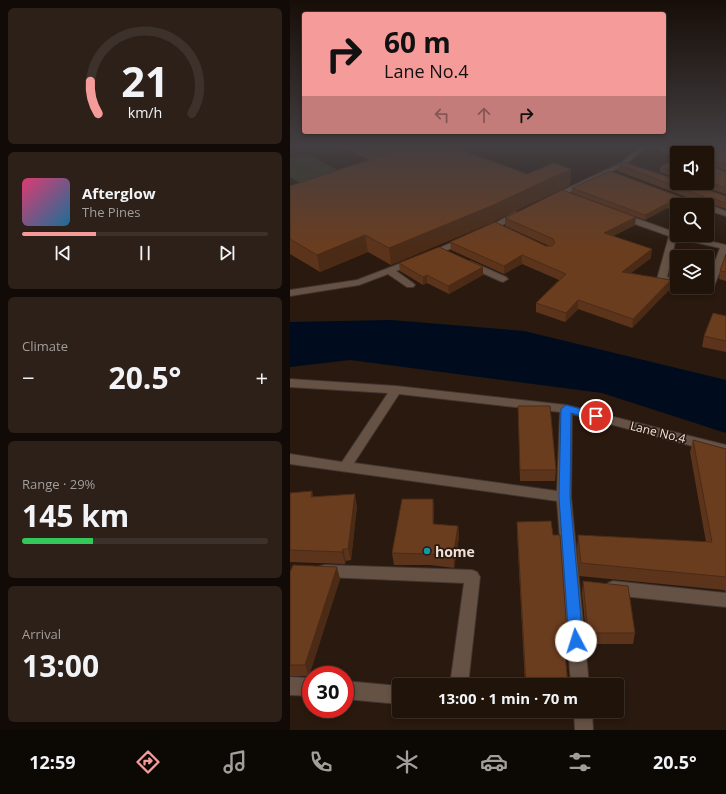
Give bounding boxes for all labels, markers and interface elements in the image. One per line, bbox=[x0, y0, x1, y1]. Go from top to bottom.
text: 60 m bbox=[384, 23, 451, 61]
icon: right bbox=[318, 28, 370, 80]
text: 21 bbox=[121, 53, 169, 109]
text: Lane No.4 bbox=[384, 59, 469, 83]
text: km/h bbox=[128, 103, 162, 122]
icon: left bbox=[431, 104, 453, 126]
icon: ahead bbox=[473, 104, 495, 126]
icon: right bbox=[515, 104, 537, 126]
map controls bbox=[670, 146, 714, 294]
button: sound bbox=[670, 146, 714, 190]
text: Afterglow bbox=[82, 183, 156, 203]
button: search bbox=[670, 198, 714, 242]
text: The Pines bbox=[82, 203, 140, 221]
icon: previous bbox=[52, 242, 74, 264]
icon: pause bbox=[134, 242, 156, 264]
icon: next bbox=[216, 242, 238, 264]
button: layers bbox=[670, 250, 714, 294]
text: Climate bbox=[22, 337, 68, 355]
text: 20.5° bbox=[109, 357, 181, 398]
text: − bbox=[22, 362, 35, 392]
text: + bbox=[255, 362, 268, 392]
pin bbox=[579, 399, 613, 433]
icon: arrive bbox=[585, 405, 607, 427]
street label: Lane No.4 bbox=[629, 417, 688, 447]
text: Range · 29% bbox=[22, 475, 95, 493]
text: 145 km bbox=[22, 495, 129, 536]
place label: home bbox=[435, 542, 475, 561]
marker: home bbox=[422, 546, 432, 556]
position arrow bbox=[555, 620, 597, 662]
text: Arrival bbox=[22, 625, 61, 643]
text: 13:00 bbox=[22, 645, 99, 686]
speed limit sign: 30 bbox=[302, 666, 354, 718]
text: 13:00 · 1 min · 70 m bbox=[438, 688, 578, 708]
icon: directions bbox=[134, 748, 162, 776]
icon: music bbox=[221, 748, 249, 776]
icon: phone bbox=[307, 748, 335, 776]
icon: climate bbox=[393, 748, 421, 776]
icon: car bbox=[480, 748, 508, 776]
icon: filters bbox=[566, 748, 594, 776]
text: 12:59 bbox=[29, 750, 76, 774]
text: 20.5° bbox=[653, 750, 697, 774]

